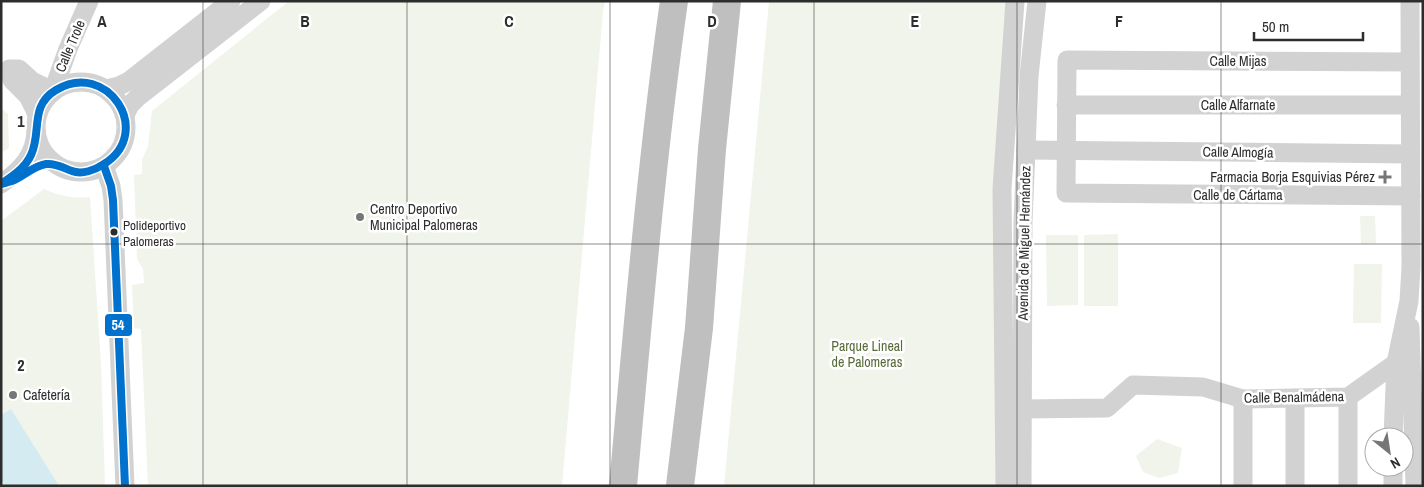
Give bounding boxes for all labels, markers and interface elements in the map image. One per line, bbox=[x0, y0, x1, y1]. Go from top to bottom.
text: A bbox=[97, 10, 107, 32]
text: B bbox=[300, 10, 310, 32]
text: C bbox=[504, 10, 514, 32]
text: D bbox=[707, 10, 717, 32]
text: E bbox=[911, 10, 920, 32]
text: F bbox=[1115, 10, 1123, 32]
scale bar bbox=[1254, 10, 1363, 42]
text: 50 m bbox=[1262, 16, 1289, 37]
street label: Calle Trole bbox=[51, 17, 89, 75]
street label: Calle Mijas bbox=[1210, 52, 1267, 70]
street label: Calle Alfarnate bbox=[1201, 96, 1275, 114]
text: 1 bbox=[17, 110, 25, 132]
street label: Calle Almogía bbox=[1202, 142, 1274, 162]
street label: Avenida de Miguel Hernández bbox=[1014, 165, 1034, 322]
place label: Farmacia Borja Esquivias Pérez bbox=[1210, 168, 1375, 186]
marker: Farmacia Borja Esquivias Pérez bbox=[1379, 171, 1391, 183]
street label: Calle de Cártama bbox=[1193, 186, 1283, 204]
place label: Centro Deportivo Municipal Palomeras bbox=[370, 200, 478, 234]
marker: Centro Deportivo Municipal Palomeras bbox=[354, 211, 366, 223]
place label: Polideportivo Palomeras bbox=[123, 217, 186, 250]
marker: Polideportivo Palomeras bbox=[109, 227, 119, 237]
line badge: 54 bbox=[104, 313, 133, 337]
text: 54 bbox=[112, 316, 125, 334]
park label: Parque Lineal de Palomeras bbox=[831, 337, 903, 371]
text: 2 bbox=[17, 354, 25, 376]
place label: Cafetería bbox=[23, 386, 71, 404]
street label: Calle Benalmádena bbox=[1244, 387, 1345, 407]
marker: Cafetería bbox=[7, 389, 19, 401]
north arrow bbox=[1364, 427, 1414, 477]
text: N bbox=[1387, 453, 1404, 473]

